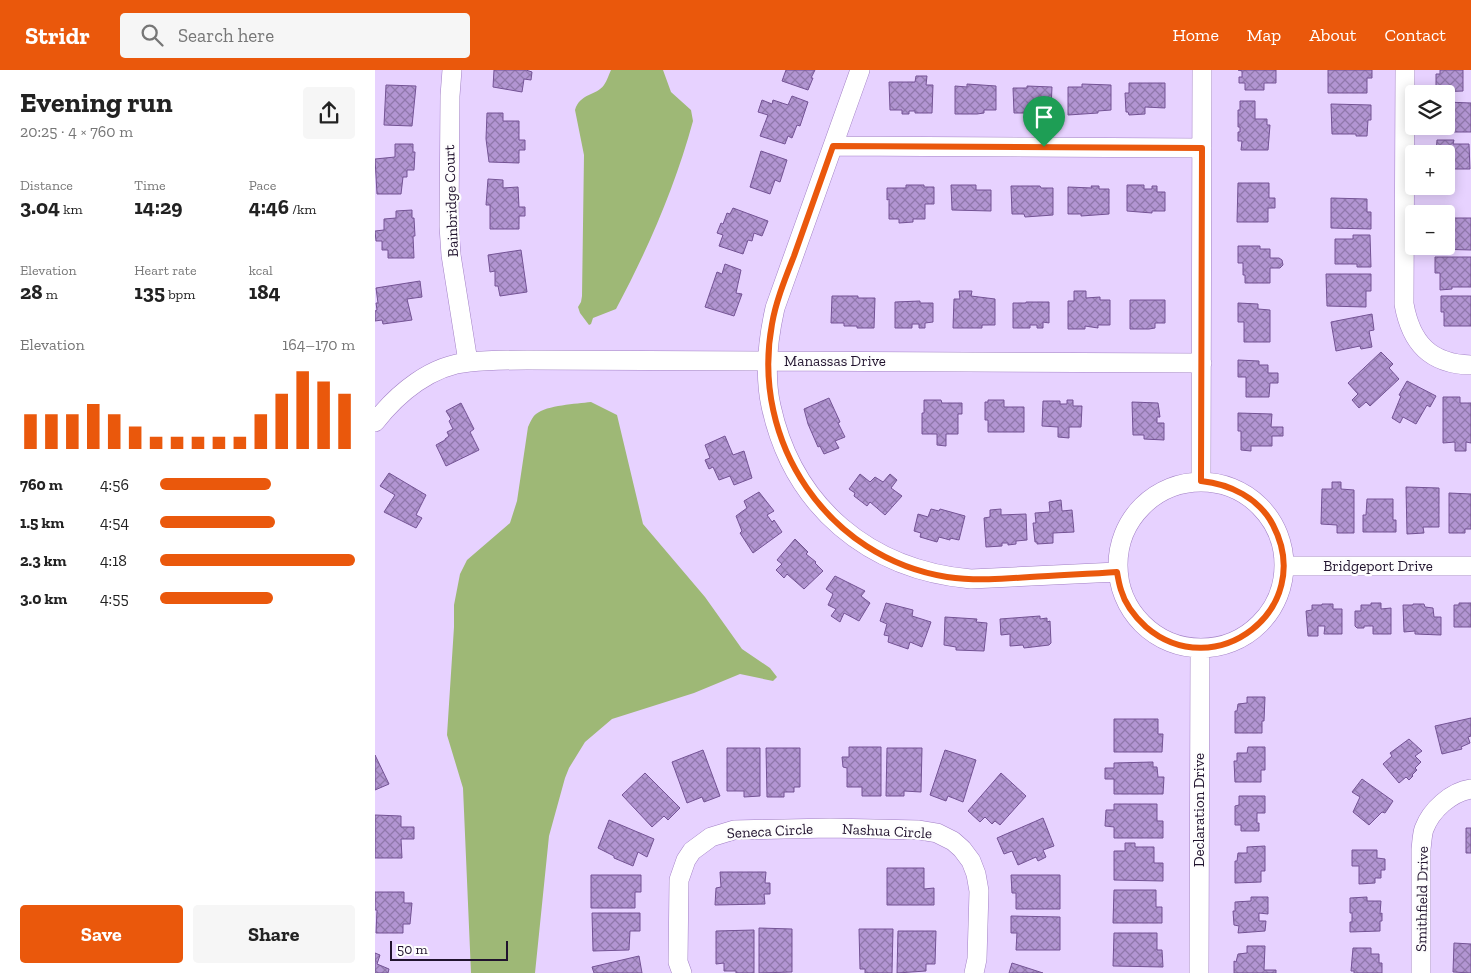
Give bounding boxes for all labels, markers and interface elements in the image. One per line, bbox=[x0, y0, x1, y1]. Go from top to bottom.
search box bbox=[120, 13, 470, 58]
text: Stridr bbox=[25, 21, 90, 50]
icon: search bbox=[138, 21, 166, 49]
text: Search here bbox=[178, 24, 274, 47]
text: Home bbox=[1172, 24, 1219, 46]
text: Map bbox=[1247, 24, 1281, 46]
text: About bbox=[1309, 24, 1356, 46]
text: Contact bbox=[1384, 24, 1446, 46]
map controls bbox=[1405, 85, 1455, 255]
button: layers bbox=[1405, 85, 1455, 135]
text: Evening run bbox=[20, 86, 173, 119]
button: share bbox=[303, 87, 355, 139]
pin bbox=[1023, 96, 1065, 147]
icon: arrive bbox=[1030, 103, 1058, 131]
text: 20:25 · 4 × 760 m bbox=[20, 122, 133, 141]
street label: Bainbridge Court bbox=[440, 144, 462, 257]
button: + bbox=[1405, 145, 1455, 195]
text: Distance bbox=[20, 177, 73, 194]
text: Time bbox=[134, 177, 166, 194]
text: Pace bbox=[249, 177, 276, 194]
text: 3.04 bbox=[20, 194, 60, 219]
text: 14:29 bbox=[134, 194, 183, 219]
text: 4:46 bbox=[249, 194, 289, 219]
text: km bbox=[60, 201, 83, 218]
text: /km bbox=[289, 201, 316, 218]
button: − bbox=[1405, 205, 1455, 255]
text: Elevation bbox=[20, 262, 77, 279]
text: Heart rate bbox=[134, 262, 197, 279]
text: kcal bbox=[249, 262, 273, 279]
text: 28 bbox=[20, 279, 43, 304]
text: 135 bbox=[134, 279, 165, 304]
text: 184 bbox=[249, 279, 280, 304]
text: m bbox=[43, 286, 58, 303]
text: bpm bbox=[165, 286, 195, 303]
text: Elevation bbox=[20, 335, 85, 354]
text: 164–170 m bbox=[282, 335, 355, 354]
street label: Manassas Drive bbox=[784, 352, 886, 370]
text: 760 m bbox=[20, 475, 63, 494]
text: 4:56 bbox=[100, 475, 129, 494]
text: 1.5 km bbox=[20, 513, 64, 532]
text: 4:54 bbox=[100, 513, 129, 532]
text: 2.3 km bbox=[20, 551, 67, 570]
text: 4:18 bbox=[100, 551, 127, 570]
street label: Bridgeport Drive bbox=[1323, 557, 1433, 575]
text: 3.0 km bbox=[20, 589, 67, 608]
text: 4:55 bbox=[100, 589, 129, 608]
street label: Declaration Drive bbox=[1190, 753, 1208, 867]
street label: Seneca Circle bbox=[726, 820, 814, 842]
street label: Nashua Circle bbox=[842, 820, 932, 842]
street label: Smithfield Drive bbox=[1412, 846, 1432, 952]
button: Save bbox=[20, 905, 183, 963]
button: Share bbox=[193, 905, 355, 963]
scale bar bbox=[390, 938, 507, 961]
text: 50 m bbox=[397, 941, 428, 958]

